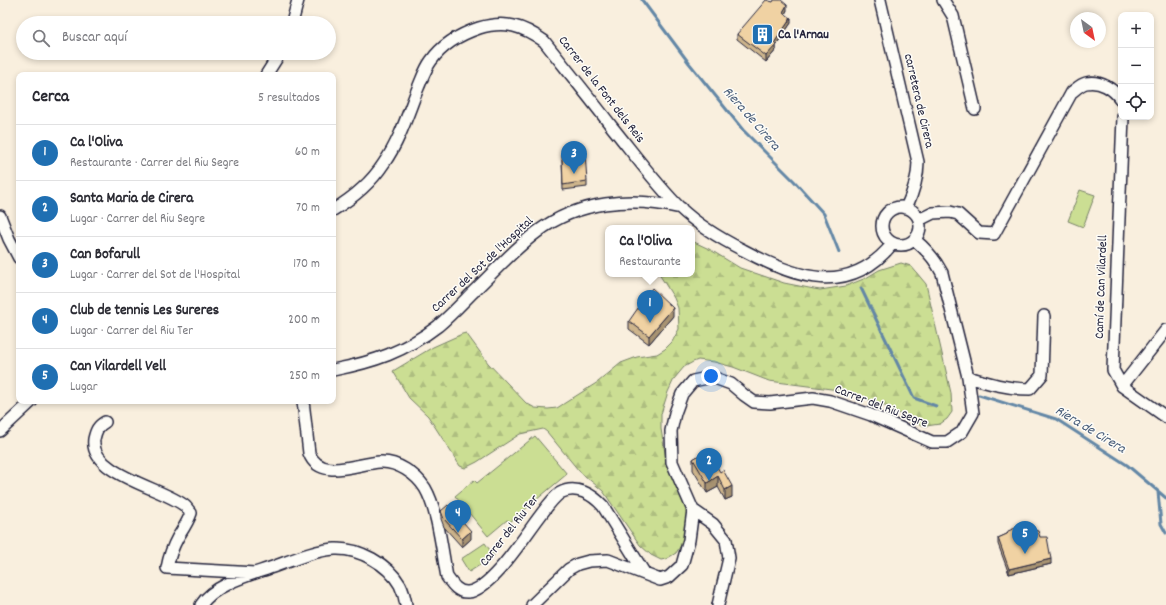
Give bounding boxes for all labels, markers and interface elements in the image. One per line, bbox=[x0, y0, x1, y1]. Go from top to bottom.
north arrow bbox=[1070, 12, 1106, 48]
map controls bbox=[1118, 12, 1154, 120]
button: + bbox=[1118, 12, 1154, 48]
search box bbox=[16, 16, 336, 60]
building icon: Ca l'Arnau bbox=[749, 22, 775, 48]
place label: Ca l'Arnau bbox=[778, 26, 829, 45]
icon: search bbox=[30, 27, 52, 49]
text: Buscar aquí bbox=[62, 27, 127, 49]
street label: Carrer de la Font dels Reis bbox=[553, 32, 649, 148]
button: − bbox=[1118, 48, 1154, 84]
street label: carretera de Cirera bbox=[898, 52, 938, 151]
water label: Riera de Cirera bbox=[718, 83, 785, 156]
button: locate bbox=[1118, 84, 1154, 120]
text: Cerca bbox=[32, 86, 69, 110]
text: 5 resultados bbox=[258, 89, 320, 108]
text: Ca l'Oliva bbox=[70, 132, 123, 154]
pin: 3 bbox=[561, 141, 587, 174]
text: 1 bbox=[44, 143, 46, 162]
text: 60 m bbox=[295, 143, 320, 162]
text: Restaurante · Carrer del Riu Segre bbox=[70, 154, 239, 173]
text: Santa Maria de Cirera bbox=[70, 188, 193, 210]
text: 2 bbox=[42, 199, 48, 218]
text: 70 m bbox=[296, 199, 320, 218]
text: Lugar · Carrer del Riu Segre bbox=[70, 210, 205, 229]
street label: Carrer del Sot de l'Hospital bbox=[428, 212, 538, 318]
popup bbox=[605, 225, 695, 277]
text: Ca l'Oliva bbox=[619, 231, 672, 253]
street label: Camí de Can Vilardell bbox=[1091, 235, 1113, 339]
text: Can Bofarull bbox=[70, 244, 140, 266]
text: Restaurante bbox=[619, 253, 681, 272]
text: 3 bbox=[42, 255, 48, 274]
text: 170 m bbox=[293, 255, 320, 274]
text: Lugar · Carrer del Sot de l'Hospital bbox=[70, 266, 240, 285]
pin: 1 bbox=[637, 290, 663, 323]
text: Club de tennis Les Sureres bbox=[70, 300, 219, 322]
text: 4 bbox=[42, 311, 48, 330]
text: 200 m bbox=[288, 311, 320, 330]
text: Lugar · Carrer del Riu Ter bbox=[70, 322, 193, 341]
text: Can Vilardell Vell bbox=[70, 356, 166, 378]
your location bbox=[701, 366, 721, 386]
text: 5 bbox=[42, 367, 48, 386]
text: 250 m bbox=[289, 367, 320, 386]
text: Lugar bbox=[70, 378, 98, 397]
street label: Carrer del Riu Segre bbox=[832, 380, 931, 434]
water label: Riera de Cirera bbox=[1051, 401, 1130, 460]
pin: 2 bbox=[696, 448, 722, 481]
street label: Carrer del Riu Ter bbox=[476, 491, 544, 571]
pin: 4 bbox=[445, 500, 471, 533]
pin: 5 bbox=[1012, 521, 1038, 554]

